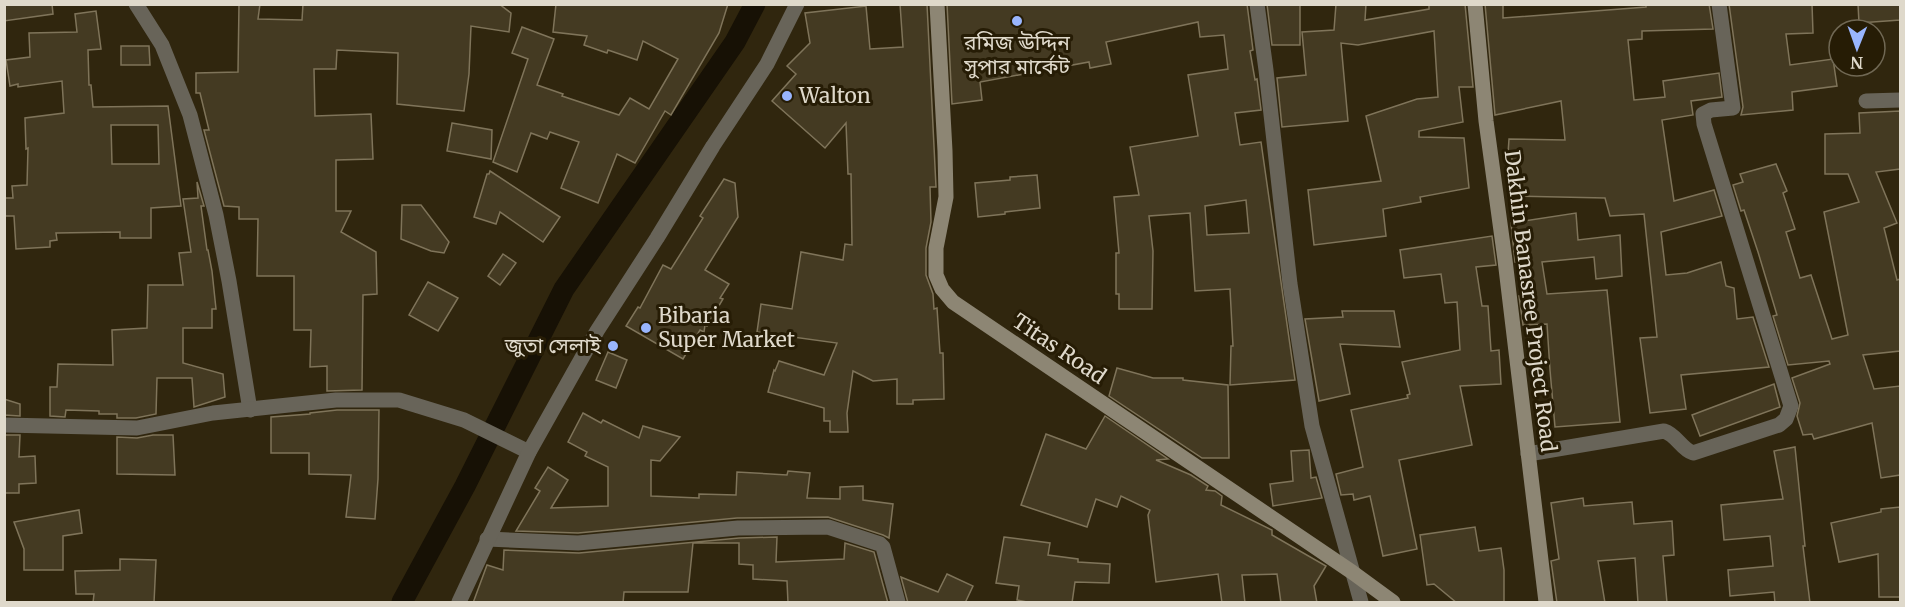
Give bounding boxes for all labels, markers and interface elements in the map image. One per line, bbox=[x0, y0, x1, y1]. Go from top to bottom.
marker: রমিজ ঊদ্দিন সুপার মার্কেট bbox=[1010, 14, 1024, 28]
north arrow bbox=[1827, 18, 1887, 78]
place label: রমিজ ঊদ্দিন সুপার মার্কেট bbox=[963, 29, 1070, 80]
text: N bbox=[1850, 53, 1863, 73]
place label: Walton bbox=[798, 82, 871, 109]
marker: Walton bbox=[780, 89, 794, 103]
street label: Dakhin Banasree Project Road bbox=[1499, 148, 1562, 454]
place label: Bibaria Super Market bbox=[658, 302, 795, 353]
street label: Titas Road bbox=[1007, 307, 1112, 390]
marker: Bibaria Super Market bbox=[639, 321, 653, 335]
place label: জুতা সেলাই bbox=[504, 332, 602, 359]
marker: জুতা সেলাই bbox=[606, 339, 620, 353]

